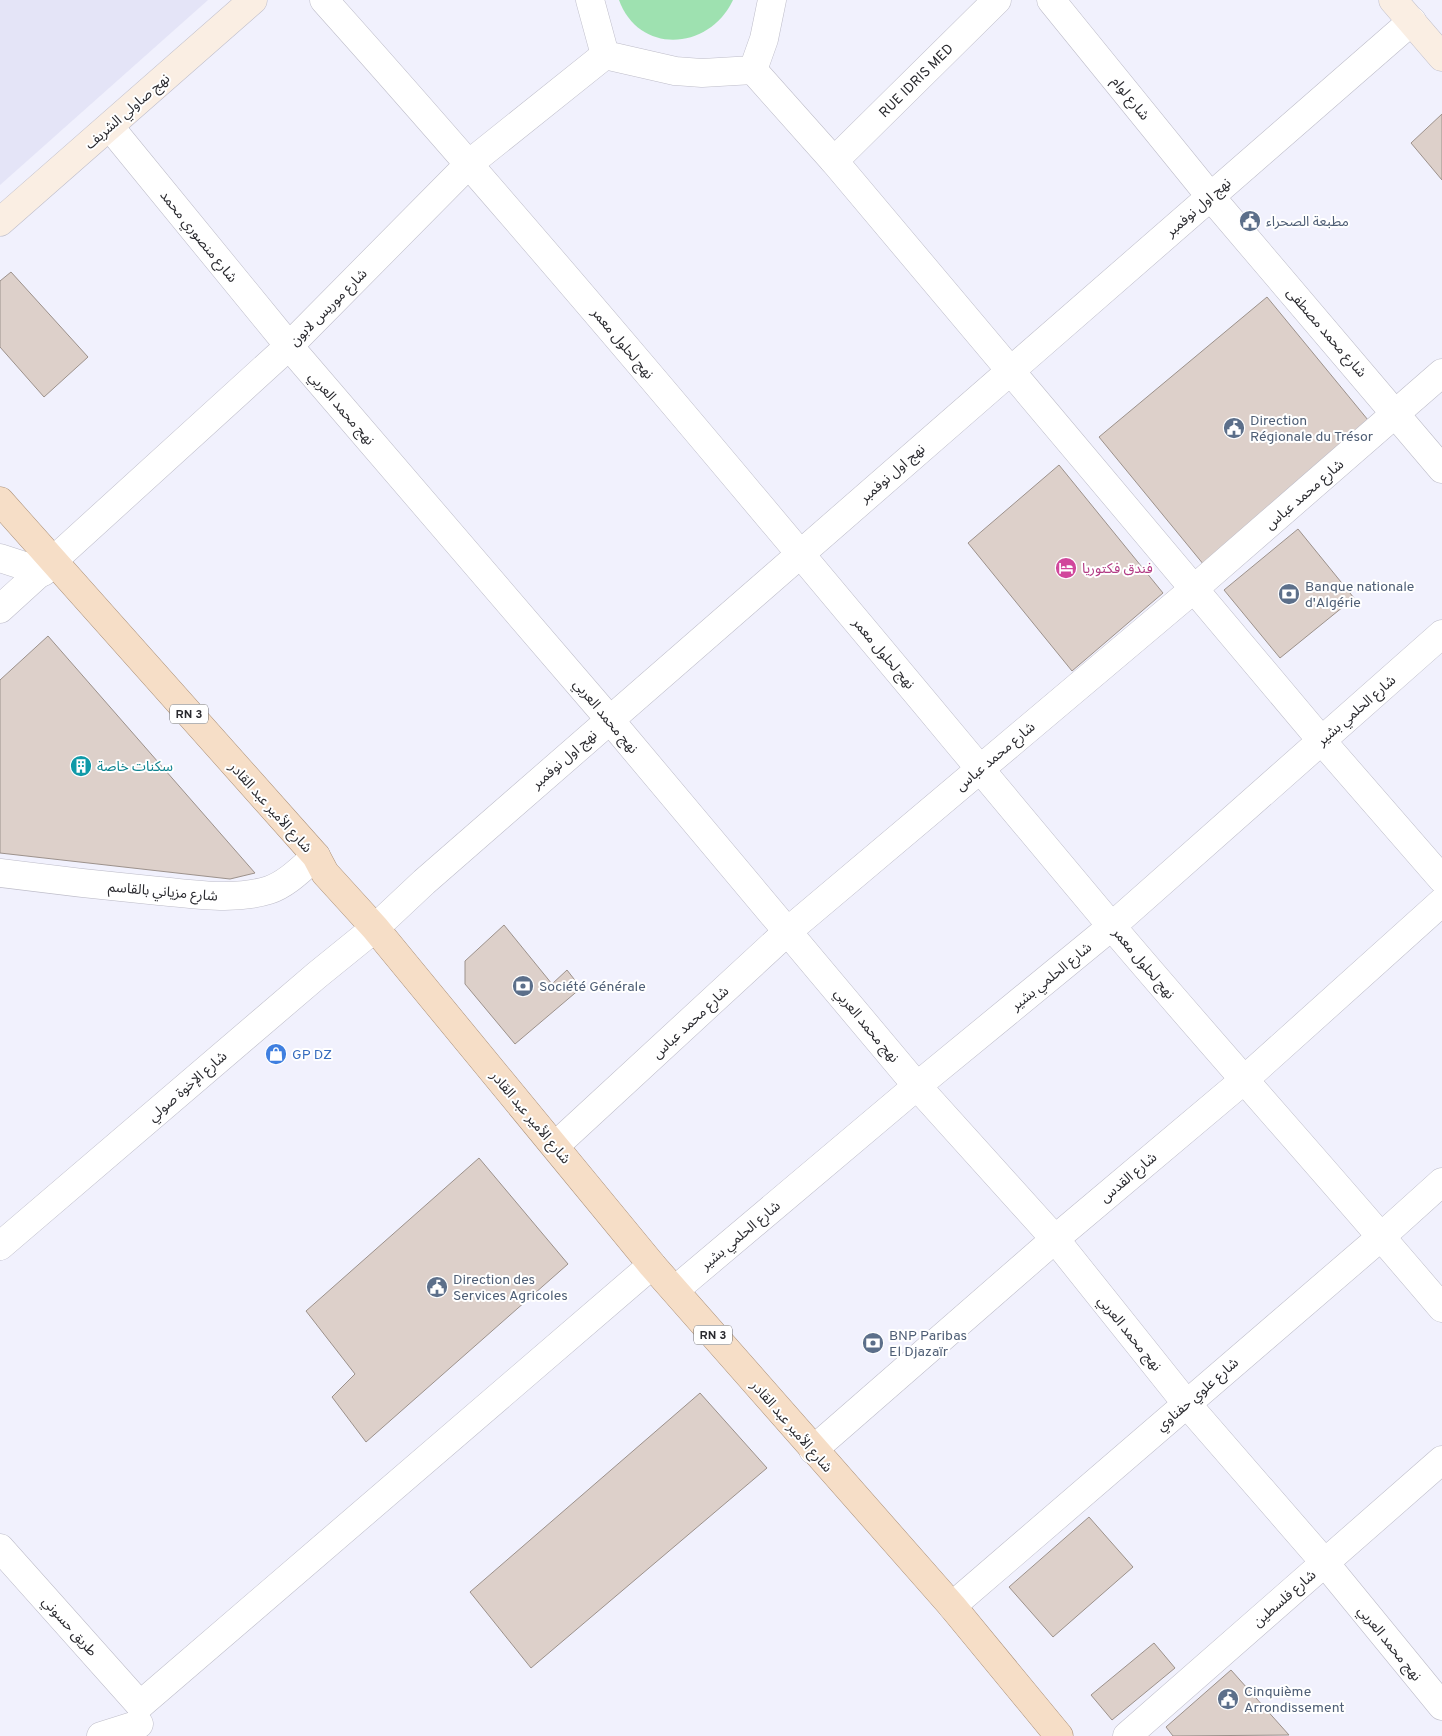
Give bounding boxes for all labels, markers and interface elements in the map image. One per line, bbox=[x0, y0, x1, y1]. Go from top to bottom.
street label: RUE IDRIS MED bbox=[876, 41, 958, 122]
street label: نهج صاولي الشربف bbox=[82, 71, 175, 154]
street label: شارع لوام bbox=[1106, 74, 1152, 125]
street label: نهج اول نوفمبر bbox=[1162, 175, 1236, 243]
street label: شارع منصوري محمد bbox=[155, 187, 240, 287]
public building icon: مطبعة الصحراء bbox=[1238, 209, 1262, 233]
place label: مطبعة الصحراء bbox=[1266, 214, 1349, 231]
street label: شارع موريس لابون bbox=[287, 266, 372, 351]
street label: شارع محمد مصطفى bbox=[1281, 285, 1370, 382]
street label: نهج لحلول معمر bbox=[586, 304, 657, 384]
street label: نهج محمد العربي bbox=[303, 369, 378, 450]
place label: Direction Régionale du Trésor bbox=[1250, 413, 1374, 446]
public building icon: Direction Régionale du Trésor bbox=[1222, 416, 1246, 440]
street label: نهج اول نوفمبر bbox=[856, 441, 930, 509]
street label: شارع محمد عباس bbox=[1262, 456, 1348, 535]
hotel icon: فندق فكتوريا bbox=[1054, 556, 1078, 580]
place label: فندق فكتوريا bbox=[1082, 561, 1153, 578]
place label: Banque nationale d'Algérie bbox=[1305, 579, 1414, 612]
bank icon: Banque nationale d'Algérie bbox=[1277, 582, 1301, 606]
street label: نهج لحلول معمر bbox=[847, 614, 918, 694]
street label: شارع الحلمي بشير bbox=[1313, 672, 1401, 752]
street label: نهج محمد العربي bbox=[568, 676, 641, 759]
road number: RN 3 bbox=[170, 704, 208, 724]
street label: شارع محمد عباس bbox=[953, 719, 1040, 796]
street label: نهج اول نوفمبر bbox=[528, 727, 602, 795]
building icon: سكنات خاصة bbox=[69, 754, 93, 778]
street label: شارع الأمير عبد القادر bbox=[223, 758, 315, 857]
place label: سكنات خاصة bbox=[97, 759, 173, 776]
street label: شارع مزياني بالقاسم bbox=[107, 879, 218, 907]
street label: نهج لحلول معمر bbox=[1107, 924, 1178, 1004]
street label: شارع الحلمي بشير bbox=[1007, 939, 1096, 1016]
bank icon: Société Générale bbox=[511, 974, 535, 998]
place label: Société Générale bbox=[539, 979, 646, 996]
street label: شارع محمد عباس bbox=[649, 983, 734, 1064]
street label: نهج محمد العربي bbox=[829, 985, 902, 1068]
shop icon: GP DZ bbox=[264, 1042, 288, 1066]
place label: GP DZ bbox=[292, 1047, 332, 1064]
street label: شارع الإخوة صولي bbox=[145, 1048, 232, 1127]
street label: شارع الأمير عبد القادر bbox=[485, 1067, 574, 1168]
street label: شارع القدس bbox=[1097, 1149, 1161, 1208]
street label: شارع الحلمي بشير bbox=[697, 1198, 785, 1276]
place label: Direction des Services Agricoles bbox=[453, 1272, 568, 1305]
public building icon: Direction des Services Agricoles bbox=[425, 1275, 449, 1299]
street label: نهج محمد العربي bbox=[1092, 1293, 1164, 1376]
road number: RN 3 bbox=[694, 1326, 732, 1344]
place label: BNP Paribas El Djazaïr bbox=[889, 1328, 967, 1361]
bank icon: BNP Paribas El Djazaïr bbox=[861, 1331, 885, 1355]
street label: شارع علوي حفناوي bbox=[1153, 1355, 1243, 1436]
street label: شارع الأمير عبد القادر bbox=[745, 1377, 836, 1477]
street label: شارع فلسطين bbox=[1250, 1567, 1321, 1632]
street label: طريق حسوني bbox=[37, 1594, 100, 1661]
street label: نهج محمد العربي bbox=[1352, 1603, 1424, 1686]
place label: Cinquième Arrondissement bbox=[1244, 1684, 1345, 1717]
public building icon: Cinquième Arrondissement bbox=[1216, 1687, 1240, 1711]

